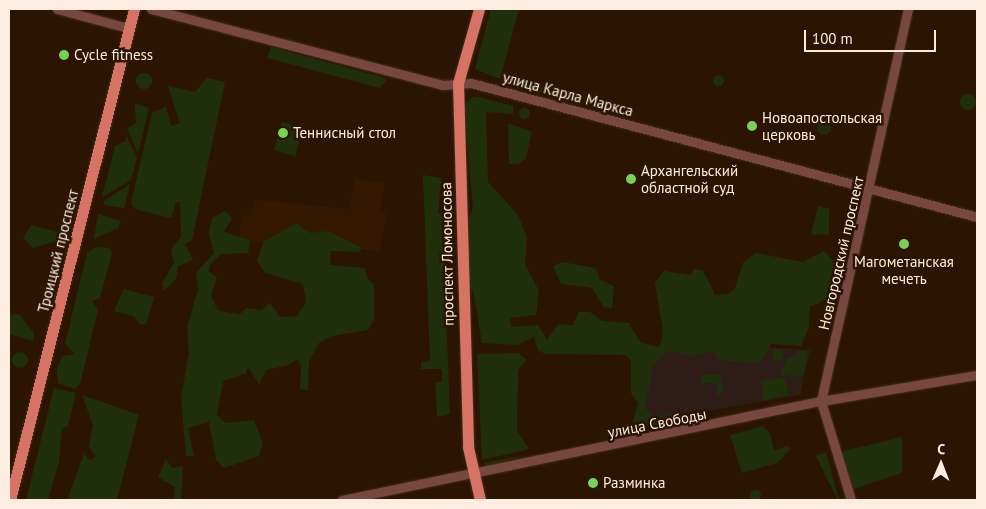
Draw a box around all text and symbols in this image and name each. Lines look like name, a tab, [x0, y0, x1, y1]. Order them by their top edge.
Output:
scale bar	[806, 20, 938, 52]
text: 100 m	[812, 29, 853, 48]
place label: Cycle fitness	[74, 46, 153, 64]
marker: Cycle fitness	[58, 49, 70, 61]
street label: улица Карла Маркса	[501, 68, 635, 120]
place label: Новоапостольская церковь	[762, 108, 882, 143]
marker: Новоапостольская церковь	[746, 120, 758, 132]
place label: Теннисный стол	[293, 124, 396, 142]
marker: Теннисный стол	[277, 127, 289, 139]
place label: Архангельский областной суд	[641, 161, 738, 196]
marker: Архангельский областной суд	[625, 173, 637, 185]
street label: Новгородский проспект	[815, 174, 867, 332]
street label: проспект Ломоносова	[437, 182, 457, 326]
street label: Троицкий проспект	[34, 187, 82, 315]
marker: Магометанская мечеть	[898, 238, 910, 250]
place label: Магометанская мечеть	[854, 252, 954, 287]
street label: улица Свободы	[606, 405, 708, 441]
north arrow	[916, 439, 966, 489]
text: С	[937, 440, 945, 458]
place label: Разминка	[603, 474, 666, 492]
marker: Разминка	[587, 477, 599, 489]

